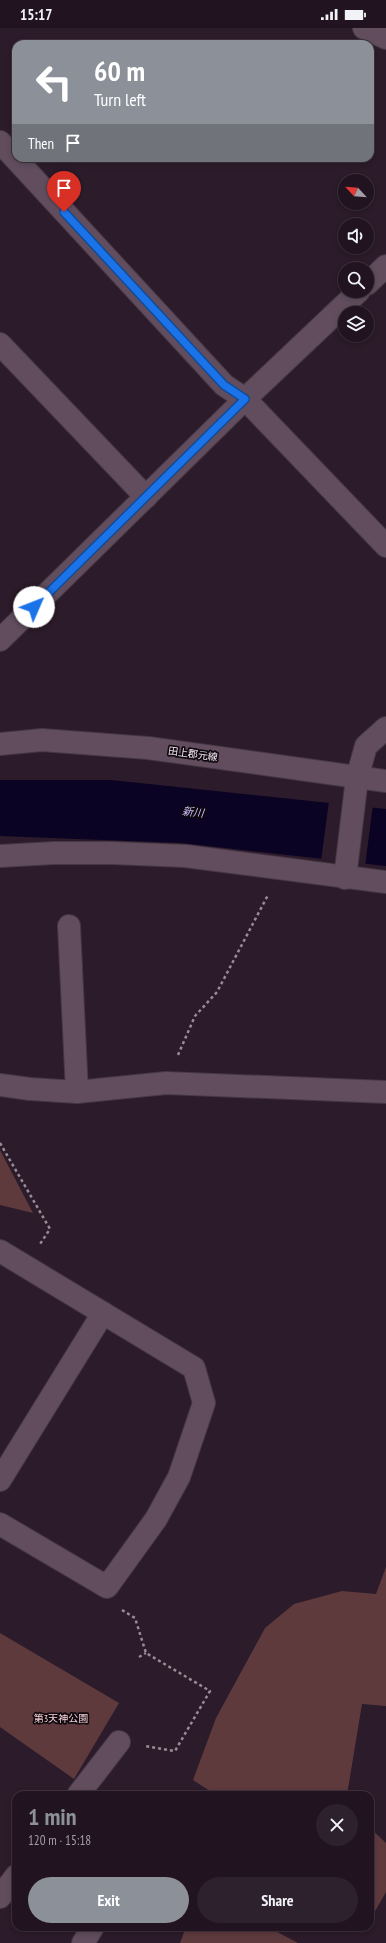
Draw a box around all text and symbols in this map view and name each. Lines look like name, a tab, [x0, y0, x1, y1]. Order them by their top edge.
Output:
text: 15:17	[20, 5, 52, 24]
text: 60 m	[94, 52, 145, 89]
icon: left	[28, 56, 80, 108]
text: Turn left	[94, 88, 146, 111]
icon: arrive	[62, 132, 84, 154]
text: Then	[28, 134, 54, 153]
pin	[47, 171, 81, 212]
north arrow	[338, 174, 374, 210]
map controls	[338, 174, 374, 342]
icon: arrive	[53, 177, 75, 199]
button: sound	[338, 218, 374, 254]
button: search	[338, 262, 374, 298]
button: layers	[338, 306, 374, 342]
position arrow	[13, 586, 55, 628]
street label: 田上郡元線	[167, 744, 219, 764]
water label: 新川	[181, 804, 206, 820]
park label: 第3天神公園	[34, 1712, 88, 1725]
text: 1 min	[28, 1801, 76, 1832]
button: close	[316, 1804, 358, 1846]
text: 120 m · 15:18	[28, 1832, 91, 1849]
button: Exit	[28, 1877, 189, 1923]
button: Share	[197, 1877, 358, 1923]

